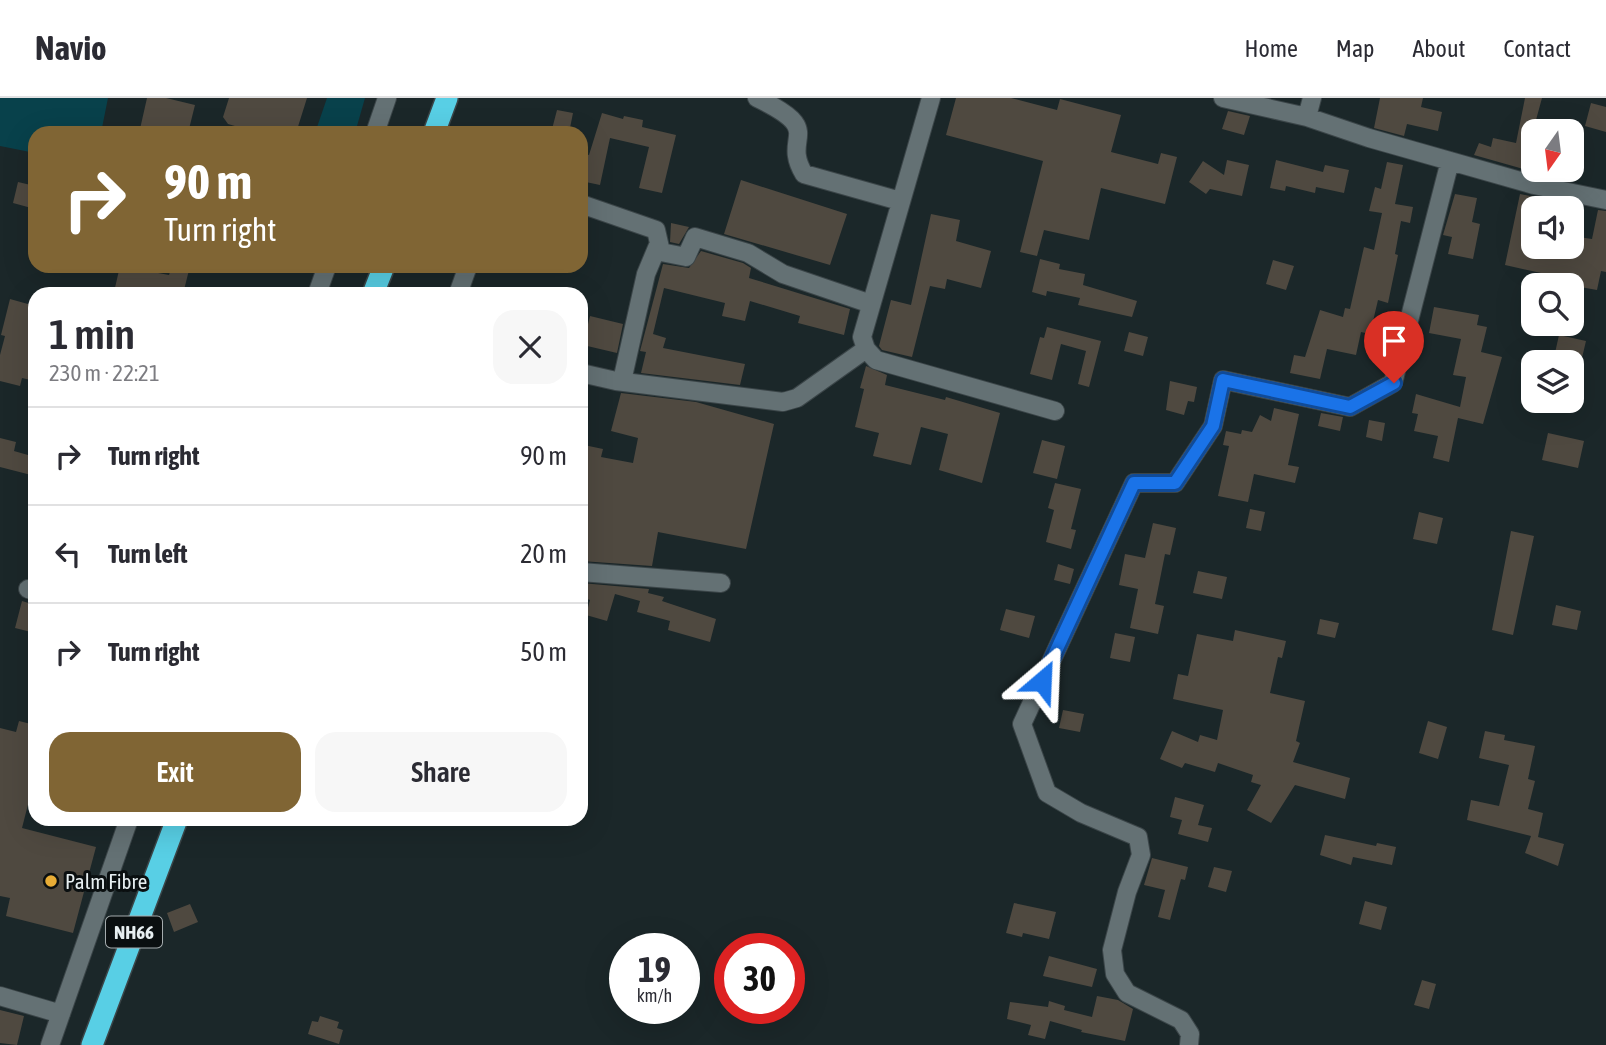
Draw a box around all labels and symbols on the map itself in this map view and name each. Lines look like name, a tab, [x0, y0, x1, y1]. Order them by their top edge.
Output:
north arrow	[1521, 119, 1584, 182]
pin	[1364, 311, 1424, 383]
position arrow	[1005, 644, 1079, 718]
place label: Palm Fibre	[65, 869, 147, 893]
marker: Palm Fibre	[43, 873, 59, 889]
road number: NH66	[106, 916, 162, 947]
speed limit sign: 30	[714, 933, 805, 1024]

